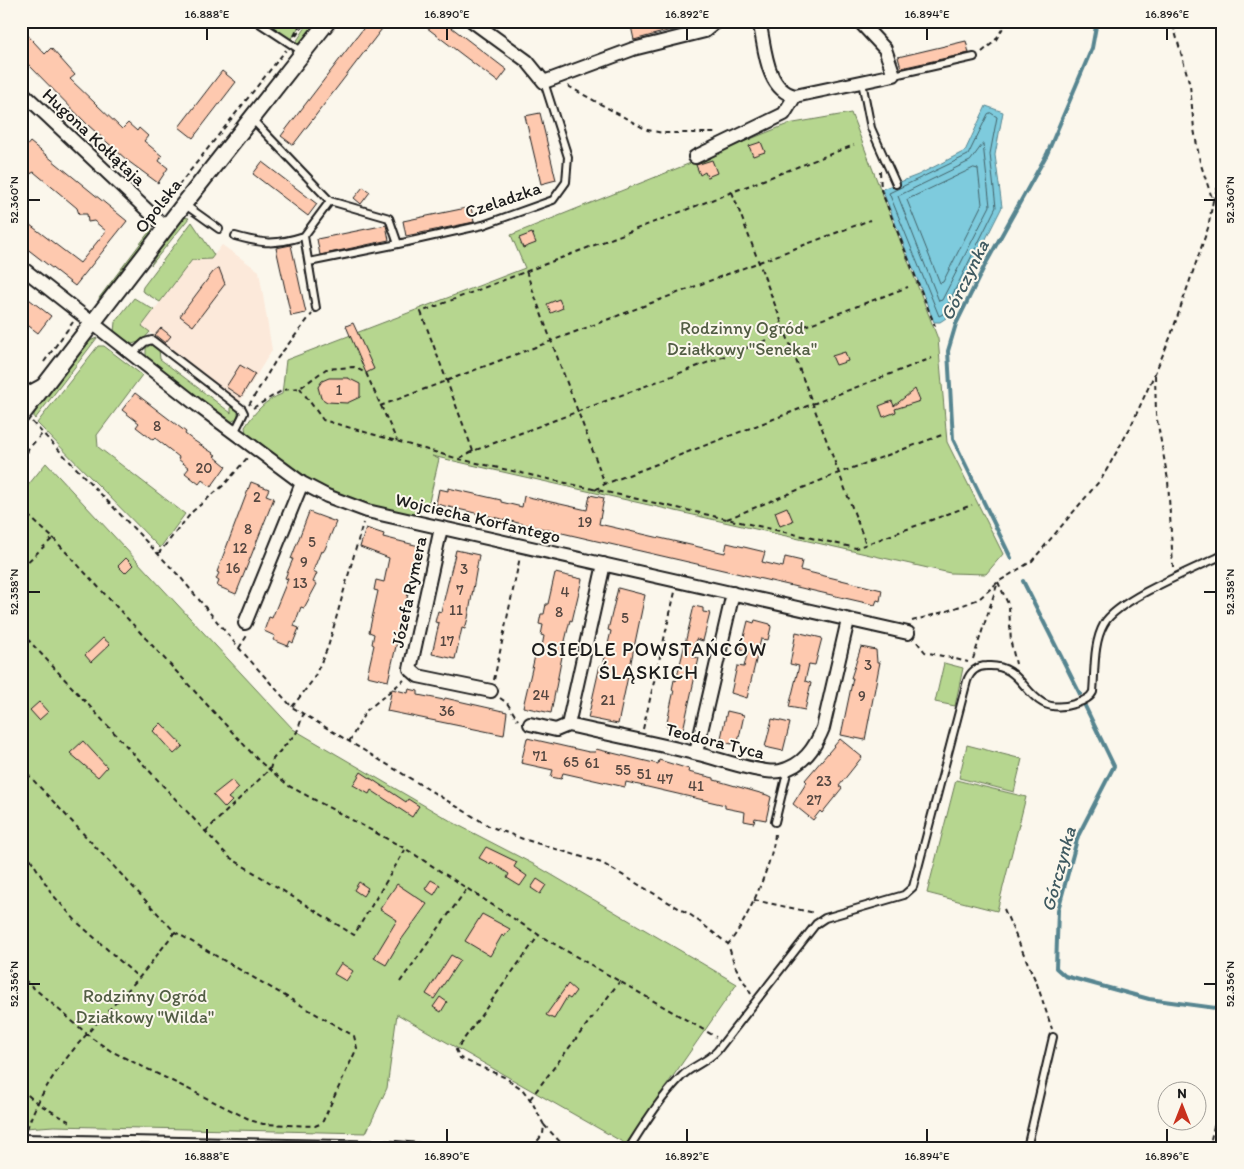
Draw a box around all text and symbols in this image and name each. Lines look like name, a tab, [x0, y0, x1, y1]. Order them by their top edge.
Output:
text: 16.888°E	[185, 7, 230, 21]
text: 16.890°E	[424, 7, 470, 21]
text: 16.892°E	[665, 7, 709, 21]
text: 16.894°E	[904, 7, 950, 21]
text: 16.896°E	[1145, 7, 1189, 21]
street label: Hugona Kołłątaja	[38, 83, 151, 191]
street label: Opolska	[130, 174, 186, 238]
text: 52.360°N	[7, 176, 21, 224]
text: 52.360°N	[1223, 176, 1237, 224]
street label: Czeladzka	[462, 177, 545, 223]
water label: Górczynka	[935, 236, 994, 324]
park label: Rodzinny Ogród Działkowy "Seneka"	[667, 317, 817, 360]
house number: 1	[336, 381, 343, 399]
house number: 8	[153, 417, 161, 435]
house number: 20	[195, 459, 213, 477]
house number: 2	[253, 488, 261, 506]
street label: Wojciecha Korfantego	[393, 488, 563, 548]
house number: 19	[578, 513, 593, 531]
house number: 8	[244, 520, 252, 538]
house number: 5	[308, 533, 316, 551]
street label: Józefa Rymera	[386, 534, 432, 650]
house number: 12	[233, 539, 248, 557]
house number: 9	[300, 553, 308, 571]
house number: 16	[226, 559, 241, 577]
house number: 3	[460, 560, 468, 578]
text: 52.358°N	[7, 569, 21, 615]
text: 52.358°N	[1223, 569, 1237, 615]
house number: 13	[292, 574, 308, 592]
house number: 7	[456, 581, 464, 599]
house number: 4	[560, 583, 570, 601]
house number: 11	[449, 601, 463, 619]
house number: 8	[555, 603, 563, 621]
house number: 5	[621, 609, 629, 627]
house number: 17	[440, 632, 455, 650]
district label: OSIEDLE POWSTAŃCÓW ŚLĄSKICH	[531, 637, 767, 684]
house number: 3	[864, 656, 872, 674]
house number: 24	[533, 686, 549, 704]
house number: 9	[858, 687, 866, 705]
house number: 21	[601, 691, 615, 709]
house number: 36	[439, 702, 455, 720]
street label: Teodora Tyca	[663, 718, 767, 764]
house number: 71	[533, 747, 547, 765]
house number: 65	[563, 753, 579, 771]
house number: 61	[585, 754, 599, 772]
house number: 55	[615, 761, 631, 779]
house number: 51	[637, 765, 651, 783]
house number: 47	[657, 770, 674, 788]
house number: 23	[816, 772, 832, 790]
house number: 41	[688, 777, 704, 795]
house number: 27	[806, 791, 822, 809]
water label: Górczynka	[1036, 824, 1081, 914]
text: 52.356°N	[7, 961, 21, 1007]
text: 52.356°N	[1223, 961, 1237, 1007]
park label: Rodzinny Ogród Działkowy "Wilda"	[76, 985, 214, 1028]
north arrow	[1156, 1082, 1206, 1132]
text: N	[1177, 1085, 1187, 1102]
text: 16.888°E	[185, 1149, 230, 1163]
text: 16.890°E	[424, 1149, 470, 1163]
text: 16.892°E	[665, 1149, 709, 1163]
text: 16.894°E	[904, 1149, 950, 1163]
text: 16.896°E	[1145, 1149, 1189, 1163]

